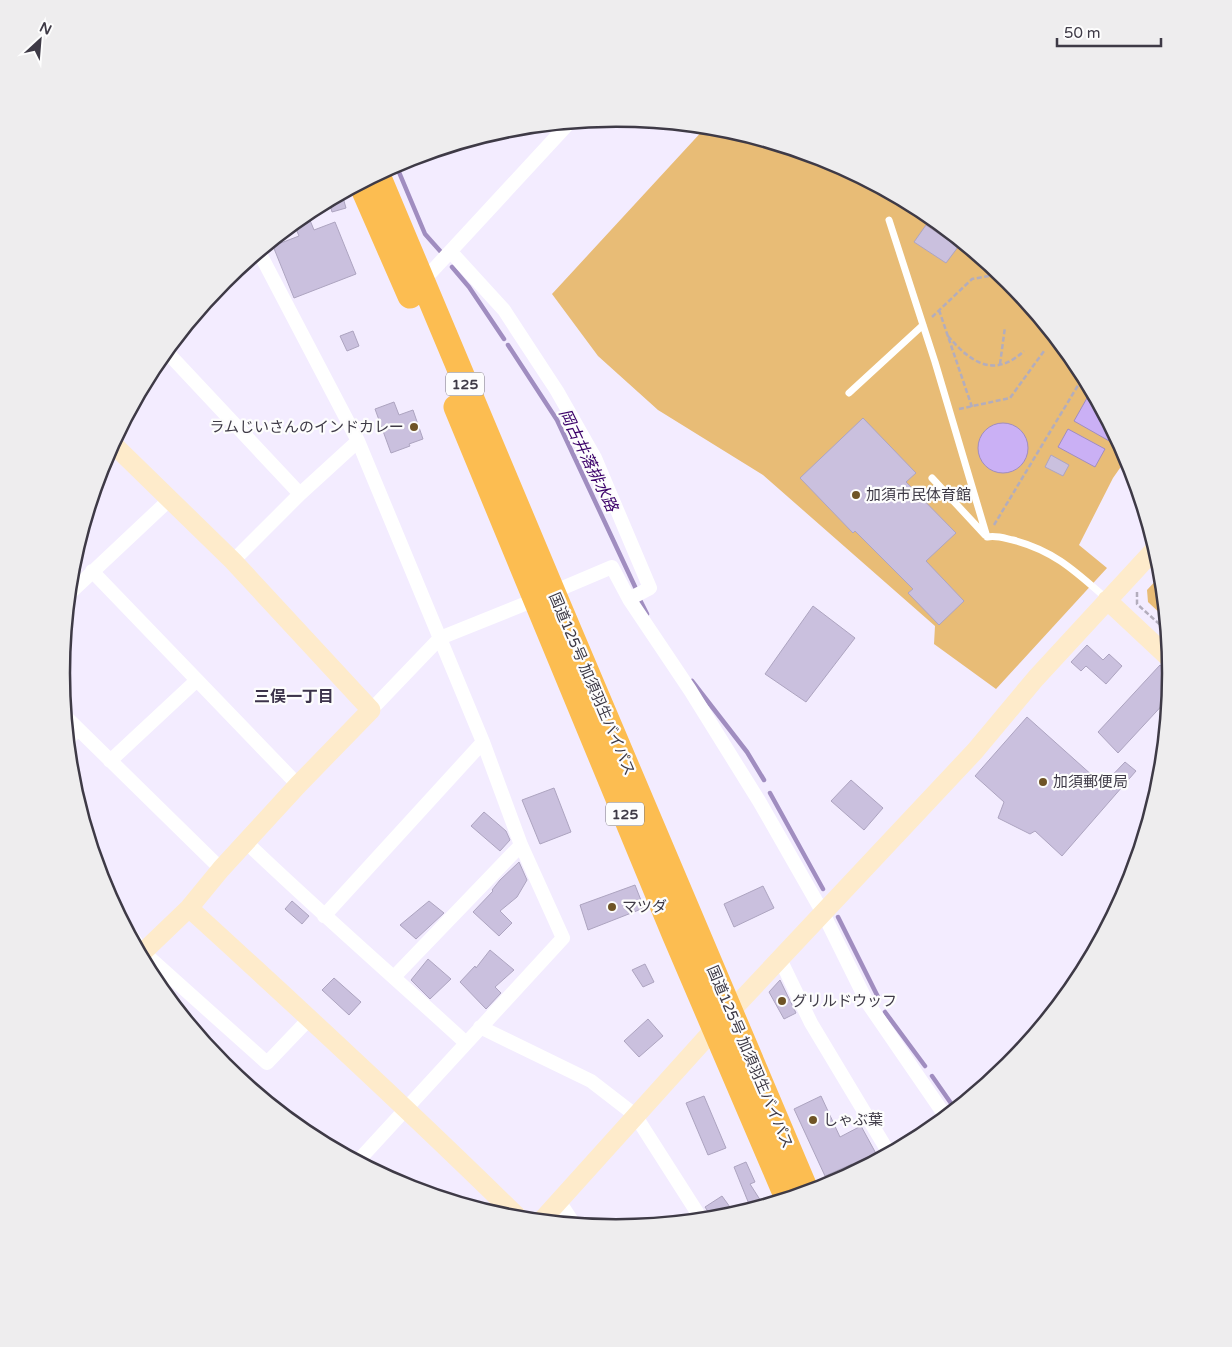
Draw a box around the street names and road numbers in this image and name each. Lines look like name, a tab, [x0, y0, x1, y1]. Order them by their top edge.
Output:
road number: 125	[446, 372, 484, 396]
street label: 国道125号 加須羽生バイパス	[545, 590, 639, 778]
road number: 125	[606, 802, 644, 826]
street label: 国道125号 加須羽生バイパス	[703, 963, 797, 1151]

